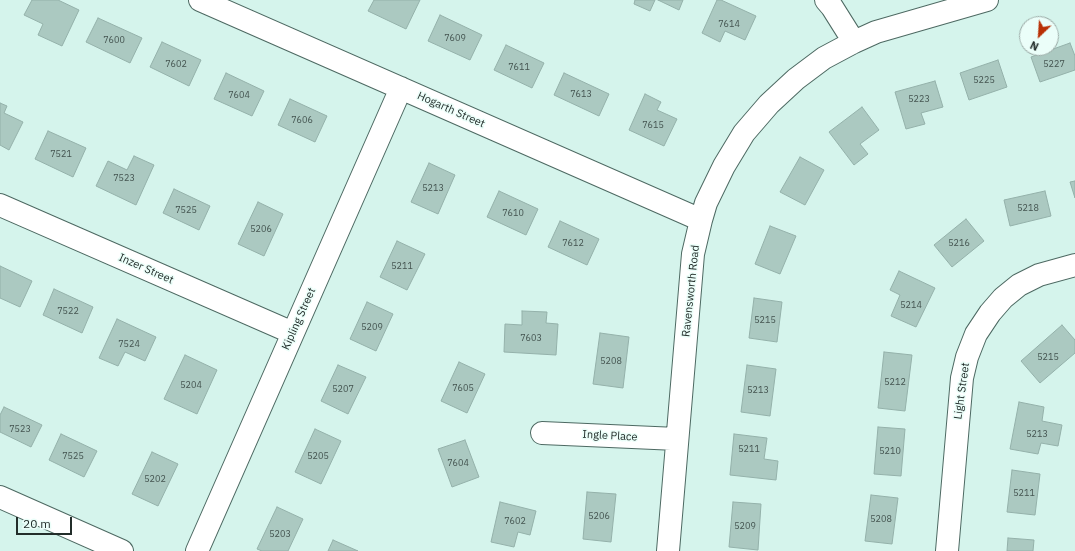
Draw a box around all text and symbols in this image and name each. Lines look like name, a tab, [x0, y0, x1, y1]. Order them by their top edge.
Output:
north arrow	[1019, 16, 1059, 56]
house number: 7614	[718, 19, 740, 29]
house number: 7609	[444, 33, 466, 43]
house number: 7600	[103, 35, 125, 45]
text: N	[1028, 38, 1041, 54]
house number: 7602	[165, 59, 187, 69]
house number: 5227	[1043, 59, 1065, 69]
house number: 7611	[508, 62, 530, 72]
house number: 5225	[973, 75, 995, 85]
street label: Hogarth Street	[415, 89, 487, 131]
house number: 7613	[570, 89, 592, 99]
house number: 7604	[228, 90, 250, 100]
house number: 5223	[908, 94, 930, 104]
house number: 7606	[291, 115, 313, 125]
house number: 7615	[642, 120, 664, 130]
house number: 7521	[50, 149, 72, 159]
house number: 7523	[113, 173, 135, 183]
house number: 5213	[422, 183, 444, 193]
house number: 5218	[1017, 203, 1039, 213]
house number: 7525	[175, 205, 197, 215]
house number: 7610	[502, 208, 524, 218]
house number: 5206	[250, 224, 272, 234]
house number: 7612	[562, 238, 584, 248]
house number: 5216	[948, 238, 970, 248]
street label: Ravensworth Road	[680, 244, 702, 338]
street label: Inzer Street	[117, 251, 175, 287]
house number: 5211	[391, 261, 413, 271]
street label: Kipling Street	[279, 286, 319, 352]
house number: 5214	[900, 300, 922, 310]
house number: 7522	[57, 306, 79, 316]
house number: 5215	[754, 315, 776, 325]
house number: 5209	[361, 322, 383, 332]
house number: 7603	[520, 333, 542, 343]
house number: 7524	[118, 339, 140, 349]
house number: 5215	[1037, 352, 1059, 362]
house number: 5208	[600, 356, 622, 366]
street label: Light Street	[952, 362, 972, 420]
house number: 5212	[884, 377, 906, 387]
house number: 5204	[180, 380, 202, 390]
house number: 7605	[452, 383, 474, 393]
house number: 5207	[332, 384, 354, 394]
house number: 5213	[747, 385, 769, 395]
house number: 7523	[9, 424, 31, 434]
street label: Ingle Place	[582, 428, 638, 444]
house number: 5213	[1026, 429, 1048, 439]
house number: 5211	[738, 444, 760, 454]
house number: 5210	[879, 446, 901, 456]
house number: 7525	[62, 451, 84, 461]
house number: 5205	[307, 451, 329, 461]
house number: 7604	[447, 458, 469, 468]
house number: 5202	[144, 474, 166, 484]
house number: 5211	[1013, 488, 1035, 498]
scale bar	[18, 509, 74, 535]
house number: 5206	[588, 511, 610, 521]
house number: 5208	[870, 514, 892, 524]
text: 20 m	[23, 516, 51, 531]
house number: 7602	[504, 516, 526, 526]
house number: 5209	[734, 521, 756, 531]
house number: 5203	[269, 529, 291, 539]

